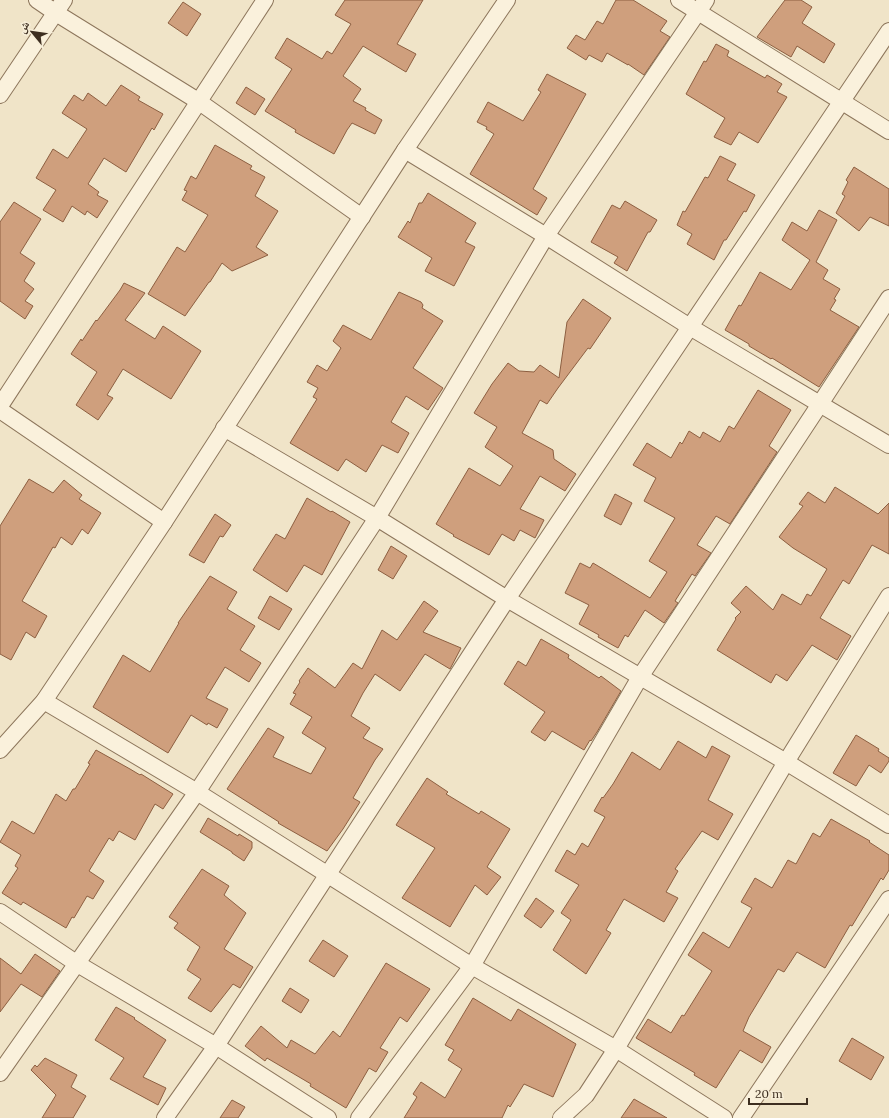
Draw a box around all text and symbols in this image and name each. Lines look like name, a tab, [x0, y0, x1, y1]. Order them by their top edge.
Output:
north arrow	[12, 12, 52, 52]
text: ش	[14, 18, 33, 36]
scale bar	[749, 1080, 807, 1106]
text: 20 m	[755, 1086, 783, 1101]

